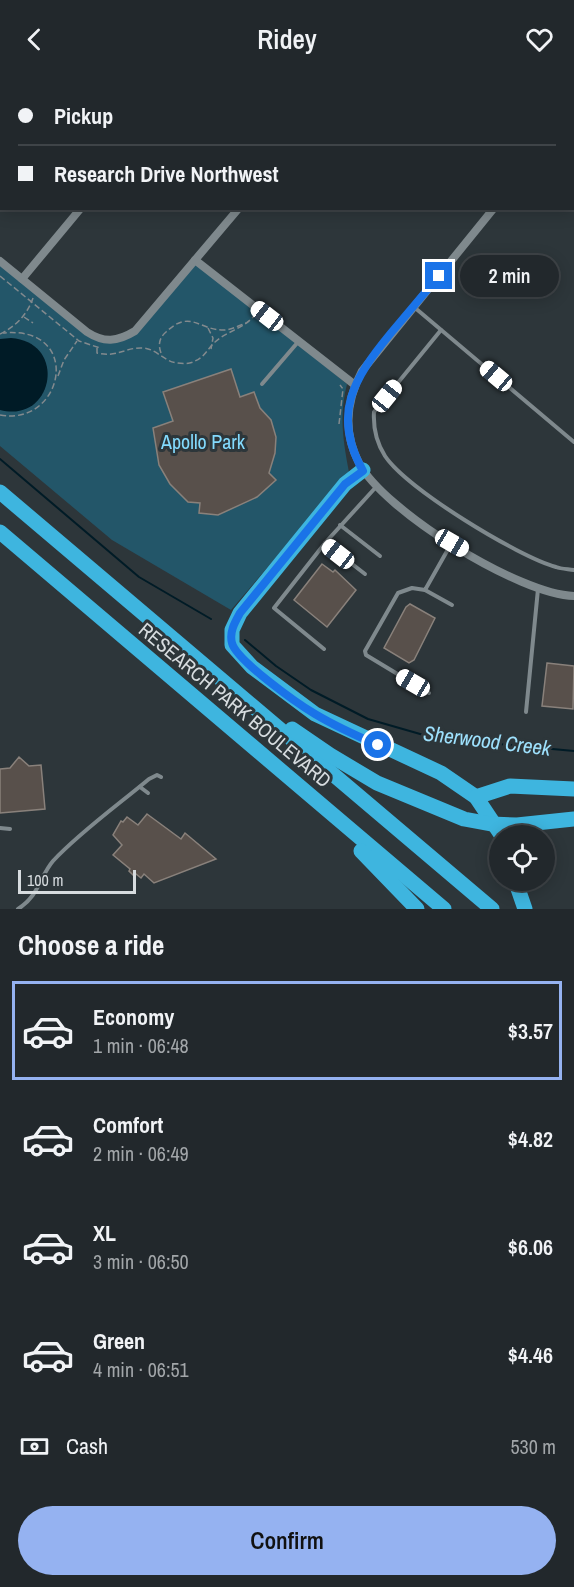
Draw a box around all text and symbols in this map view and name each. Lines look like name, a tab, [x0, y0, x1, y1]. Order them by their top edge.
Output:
text: Ridey	[257, 21, 317, 57]
icon: back	[18, 23, 51, 56]
icon: heart	[523, 23, 556, 56]
text: Pickup	[54, 101, 113, 131]
text: Research Drive Northwest	[54, 159, 279, 189]
callout: 2 min	[460, 255, 559, 297]
route end	[425, 262, 452, 289]
text: 2 min	[488, 262, 531, 289]
car	[247, 298, 287, 334]
car	[476, 358, 516, 394]
car	[369, 376, 405, 416]
park label: Apollo Park	[160, 428, 246, 455]
car	[432, 526, 472, 560]
car	[318, 536, 358, 572]
street label: RESEARCH PARK BOULEVARD	[133, 616, 337, 793]
car	[393, 666, 433, 700]
water label: Sherwood Creek	[422, 718, 554, 763]
route start	[364, 731, 391, 758]
map controls	[489, 825, 555, 891]
button: locate	[489, 825, 555, 891]
scale bar	[18, 867, 136, 894]
text: 100 m	[27, 869, 63, 891]
text: Choose a ride	[18, 927, 164, 963]
text: Economy	[93, 1002, 174, 1032]
icon: car	[21, 1004, 75, 1058]
text: $3.57	[508, 1016, 553, 1046]
text: 1 min · 06:48	[93, 1032, 189, 1059]
text: Comfort	[93, 1110, 163, 1140]
icon: car	[21, 1112, 75, 1166]
text: $4.82	[508, 1124, 553, 1154]
text: 2 min · 06:49	[93, 1140, 189, 1167]
text: XL	[93, 1218, 116, 1248]
icon: car	[21, 1220, 75, 1274]
text: $6.06	[508, 1232, 553, 1262]
text: 3 min · 06:50	[93, 1248, 189, 1275]
text: Green	[93, 1326, 145, 1356]
icon: car	[21, 1328, 75, 1382]
text: $4.46	[508, 1340, 553, 1370]
text: 4 min · 06:51	[93, 1356, 189, 1383]
icon: cash	[18, 1430, 51, 1463]
text: Cash	[66, 1431, 108, 1461]
text: 530 m	[510, 1433, 556, 1460]
button: Confirm	[18, 1506, 556, 1575]

